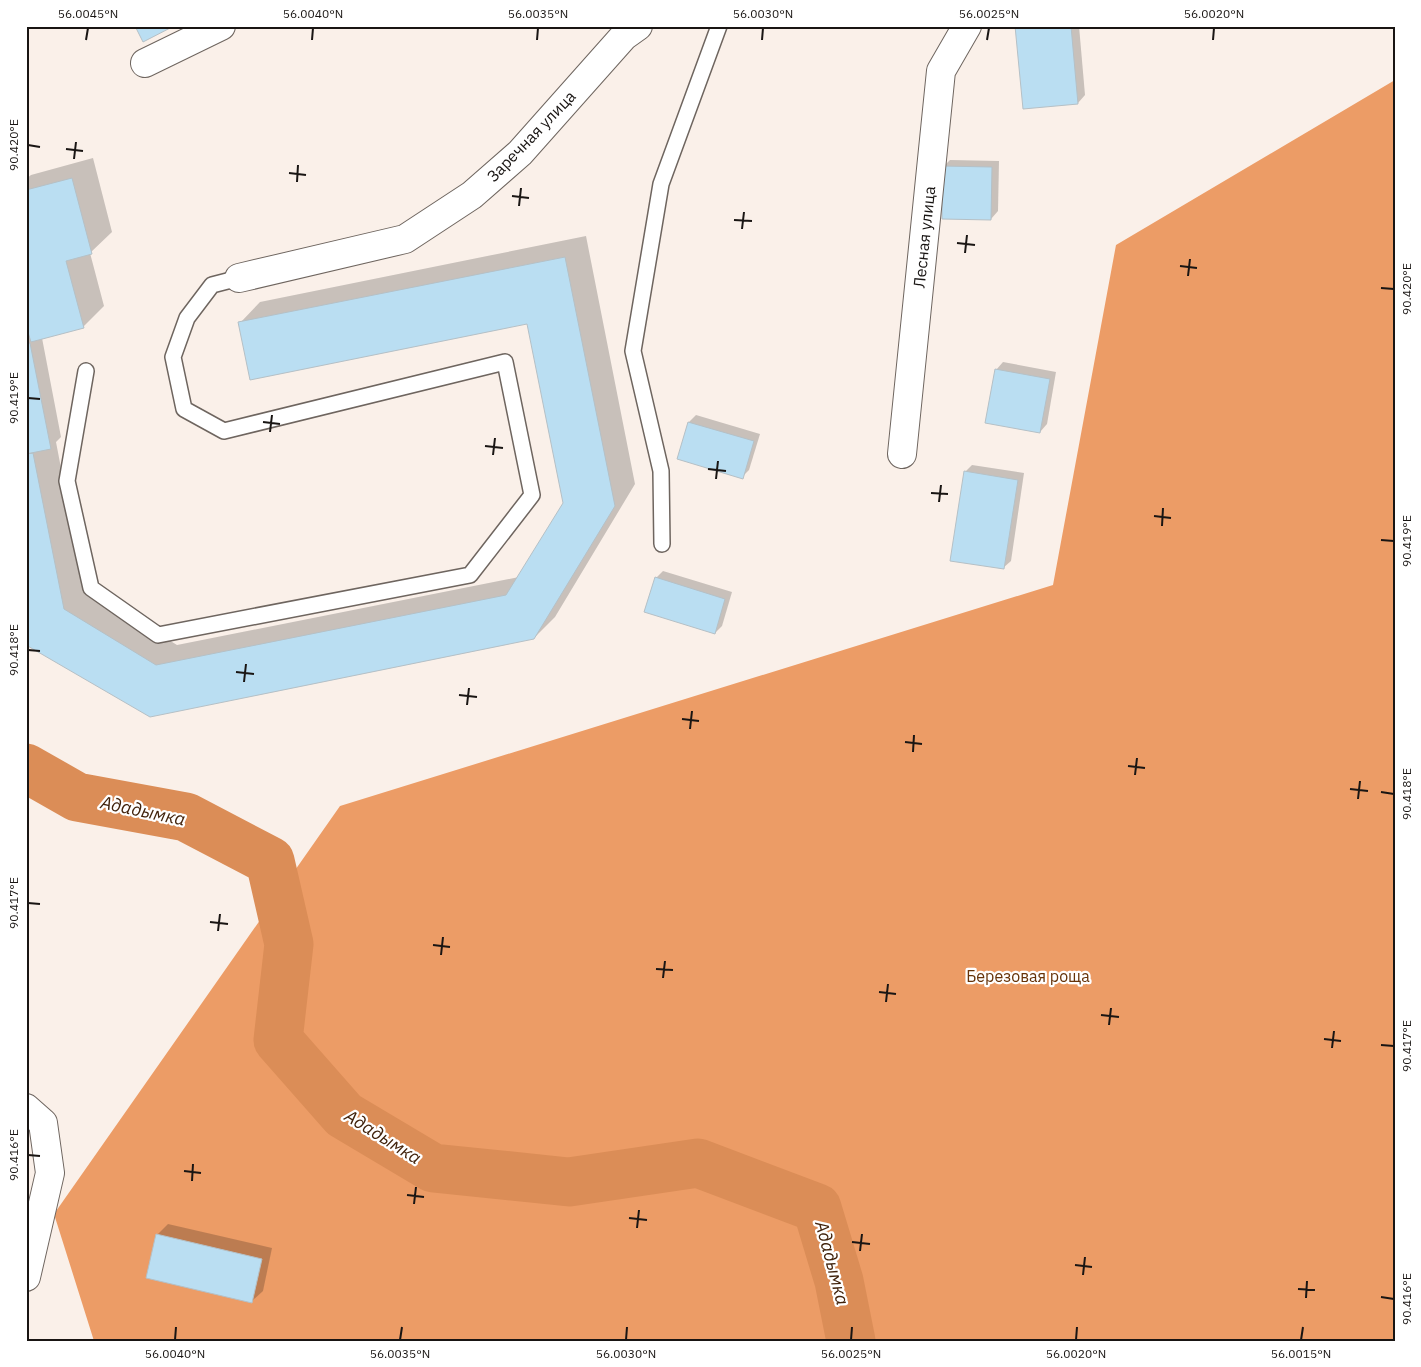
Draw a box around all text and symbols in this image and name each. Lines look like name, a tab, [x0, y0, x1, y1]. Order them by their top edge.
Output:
text: 56.0045°N	[58, 6, 118, 21]
text: 56.0040°N	[283, 6, 343, 21]
text: 56.0035°N	[508, 6, 568, 21]
text: 56.0030°N	[733, 6, 793, 21]
text: 56.0025°N	[959, 6, 1019, 21]
text: 56.0020°N	[1184, 6, 1244, 21]
street label: Заречная улица	[482, 86, 580, 186]
text: 90.420°E	[6, 119, 21, 171]
street label: Лесная улица	[909, 185, 939, 289]
text: 90.420°E	[1399, 263, 1414, 315]
text: 90.419°E	[6, 372, 21, 424]
text: 90.419°E	[1399, 515, 1414, 567]
text: 90.418°E	[6, 624, 21, 676]
text: 90.418°E	[1399, 768, 1414, 820]
water label: Ададымка	[98, 790, 188, 831]
text: 90.417°E	[6, 877, 21, 929]
park label: Березовая роща	[966, 966, 1090, 986]
text: 90.417°E	[1399, 1020, 1414, 1072]
water label: Ададымка	[340, 1104, 426, 1169]
text: 90.416°E	[6, 1129, 21, 1181]
water label: Ададымка	[810, 1217, 855, 1307]
text: 90.416°E	[1399, 1273, 1414, 1325]
text: 56.0040°N	[145, 1346, 205, 1361]
text: 56.0035°N	[370, 1346, 430, 1361]
text: 56.0030°N	[596, 1346, 656, 1361]
text: 56.0025°N	[821, 1346, 881, 1361]
text: 56.0020°N	[1046, 1346, 1106, 1361]
text: 56.0015°N	[1271, 1346, 1331, 1361]

